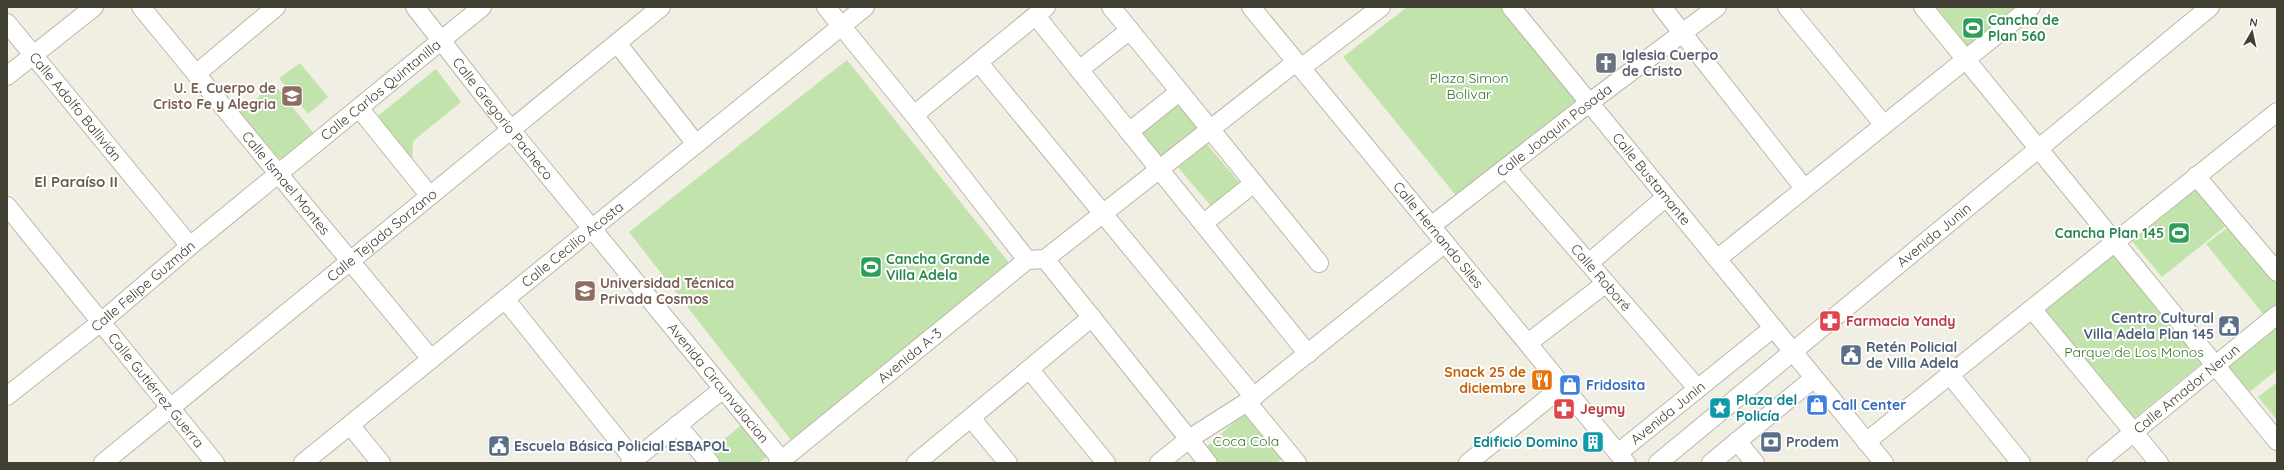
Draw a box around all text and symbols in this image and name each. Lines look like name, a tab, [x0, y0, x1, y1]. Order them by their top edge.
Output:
place label: Cancha de Plan 560	[1988, 11, 2059, 45]
north arrow	[2232, 12, 2272, 52]
sports icon: Cancha de Plan 560	[1960, 15, 1986, 41]
text: N	[2248, 15, 2259, 30]
street label: Calle Carlos Quintanilla	[317, 36, 444, 144]
place label: Iglesia Cuerpo de Cristo	[1622, 46, 1719, 80]
street label: Calle Adolfo Ballivián	[25, 48, 126, 165]
church icon: Iglesia Cuerpo de Cristo	[1593, 50, 1619, 76]
street label: Calle Gregorio Pacheco	[449, 54, 557, 183]
park label: Plaza Simon Bolivar	[1429, 69, 1509, 103]
place label: U. E. Cuerpo de Cristo Fe y Alegria	[153, 79, 276, 113]
street label: Calle Joaquin Posada	[1493, 80, 1615, 181]
school or university icon: U. E. Cuerpo de Cristo Fe y Alegria	[279, 83, 305, 109]
street label: Calle Ismael Montes	[238, 127, 334, 239]
street label: Calle Bustamante	[1608, 129, 1695, 229]
district label: El Paraíso II	[34, 172, 118, 191]
street label: Calle Hernando Siles	[1389, 178, 1488, 292]
street label: Calle Tejada Sorzano	[323, 185, 440, 286]
street label: Calle Cecilio Acosta	[518, 198, 627, 291]
street label: Avenida Junin	[1893, 199, 1975, 271]
sports icon: Cancha Plan 145	[2166, 220, 2192, 246]
place label: Cancha Plan 145	[2055, 224, 2164, 242]
street label: Calle Felipe Guzmán	[87, 236, 199, 336]
street label: Calle Roboré	[1567, 240, 1635, 315]
place label: Cancha Grande Villa Adela	[886, 250, 990, 284]
sports icon: Cancha Grande Villa Adela	[858, 254, 884, 280]
place label: Universidad Técnica Privada Cosmos	[600, 274, 734, 308]
school or university icon: Universidad Técnica Privada Cosmos	[572, 278, 598, 304]
pharmacy icon: Farmacia Yandy	[1817, 308, 1843, 334]
place label: Centro Cultural Villa Adela Plan 145	[2083, 309, 2214, 343]
place label: Farmacia Yandy	[1846, 312, 1956, 330]
public building icon: Centro Cultural Villa Adela Plan 145	[2216, 313, 2242, 339]
street label: Avenida Circunvalacion	[664, 319, 773, 447]
street label: Avenida A-3	[874, 324, 946, 387]
street label: Calle Gutiérrez Guerra	[104, 329, 208, 451]
place label: Retén Policial de Villa Adela	[1866, 338, 1959, 372]
street label: Calle Amador Nerun	[2130, 340, 2243, 438]
public building icon: Retén Policial de Villa Adela	[1838, 342, 1864, 368]
park label: Parque de Los Monos	[2064, 343, 2204, 361]
place label: Snack 25 de diciembre	[1444, 363, 1526, 397]
restaurant icon: Snack 25 de diciembre	[1529, 367, 1555, 393]
shop icon: Fridosita	[1557, 372, 1583, 398]
place label: Fridosita	[1586, 376, 1645, 394]
street label: Avenida Junin	[1627, 377, 1709, 448]
place label: Plaza del Policía	[1736, 391, 1797, 425]
shop icon: Call Center	[1804, 392, 1830, 418]
place icon: Plaza del Policía	[1707, 395, 1733, 421]
pharmacy icon: Jeymy	[1551, 396, 1577, 422]
place label: Call Center	[1832, 396, 1906, 414]
place label: Jeymy	[1580, 400, 1625, 418]
building icon: Edificio Domino	[1580, 429, 1606, 455]
bank icon: Prodem	[1758, 429, 1784, 455]
park label: Coca Cola	[1213, 432, 1279, 450]
public building icon: Escuela Básica Policial ESBAPOL	[486, 433, 512, 459]
place label: Edificio Domino	[1473, 433, 1578, 451]
place label: Prodem	[1786, 433, 1839, 451]
place label: Escuela Básica Policial ESBAPOL	[514, 437, 730, 455]

